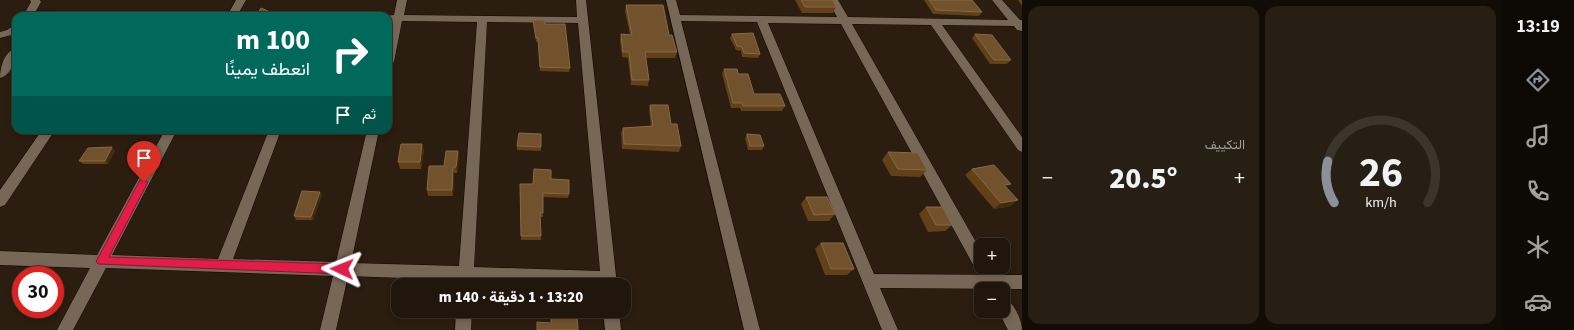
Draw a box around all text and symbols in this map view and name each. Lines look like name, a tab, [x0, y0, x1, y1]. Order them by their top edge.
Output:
text: 13:19	[1516, 14, 1560, 39]
text: 100 m	[236, 20, 310, 60]
icon: right	[324, 28, 376, 80]
text: انعطف يمينًا	[225, 57, 310, 82]
icon: directions	[1524, 66, 1552, 94]
icon: arrive	[332, 104, 354, 126]
text: ثم	[362, 104, 376, 125]
icon: music	[1524, 122, 1552, 150]
text: التكييف	[1205, 136, 1245, 154]
pin	[127, 141, 161, 182]
text: 26	[1359, 143, 1402, 203]
icon: arrive	[133, 147, 155, 169]
text: 20.5°	[1109, 157, 1178, 200]
text: −	[1042, 162, 1053, 194]
text: +	[1234, 162, 1245, 194]
icon: phone	[1524, 177, 1552, 205]
text: km/h	[1365, 192, 1396, 213]
icon: climate	[1524, 233, 1552, 261]
map controls	[974, 238, 1010, 318]
button: +	[974, 238, 1010, 274]
position arrow	[321, 248, 363, 290]
speed limit sign: 30	[12, 266, 64, 318]
button: −	[974, 282, 1010, 318]
text: 13:20 · 1 دقيقة · 140 m	[439, 287, 583, 308]
icon: car	[1524, 288, 1552, 316]

